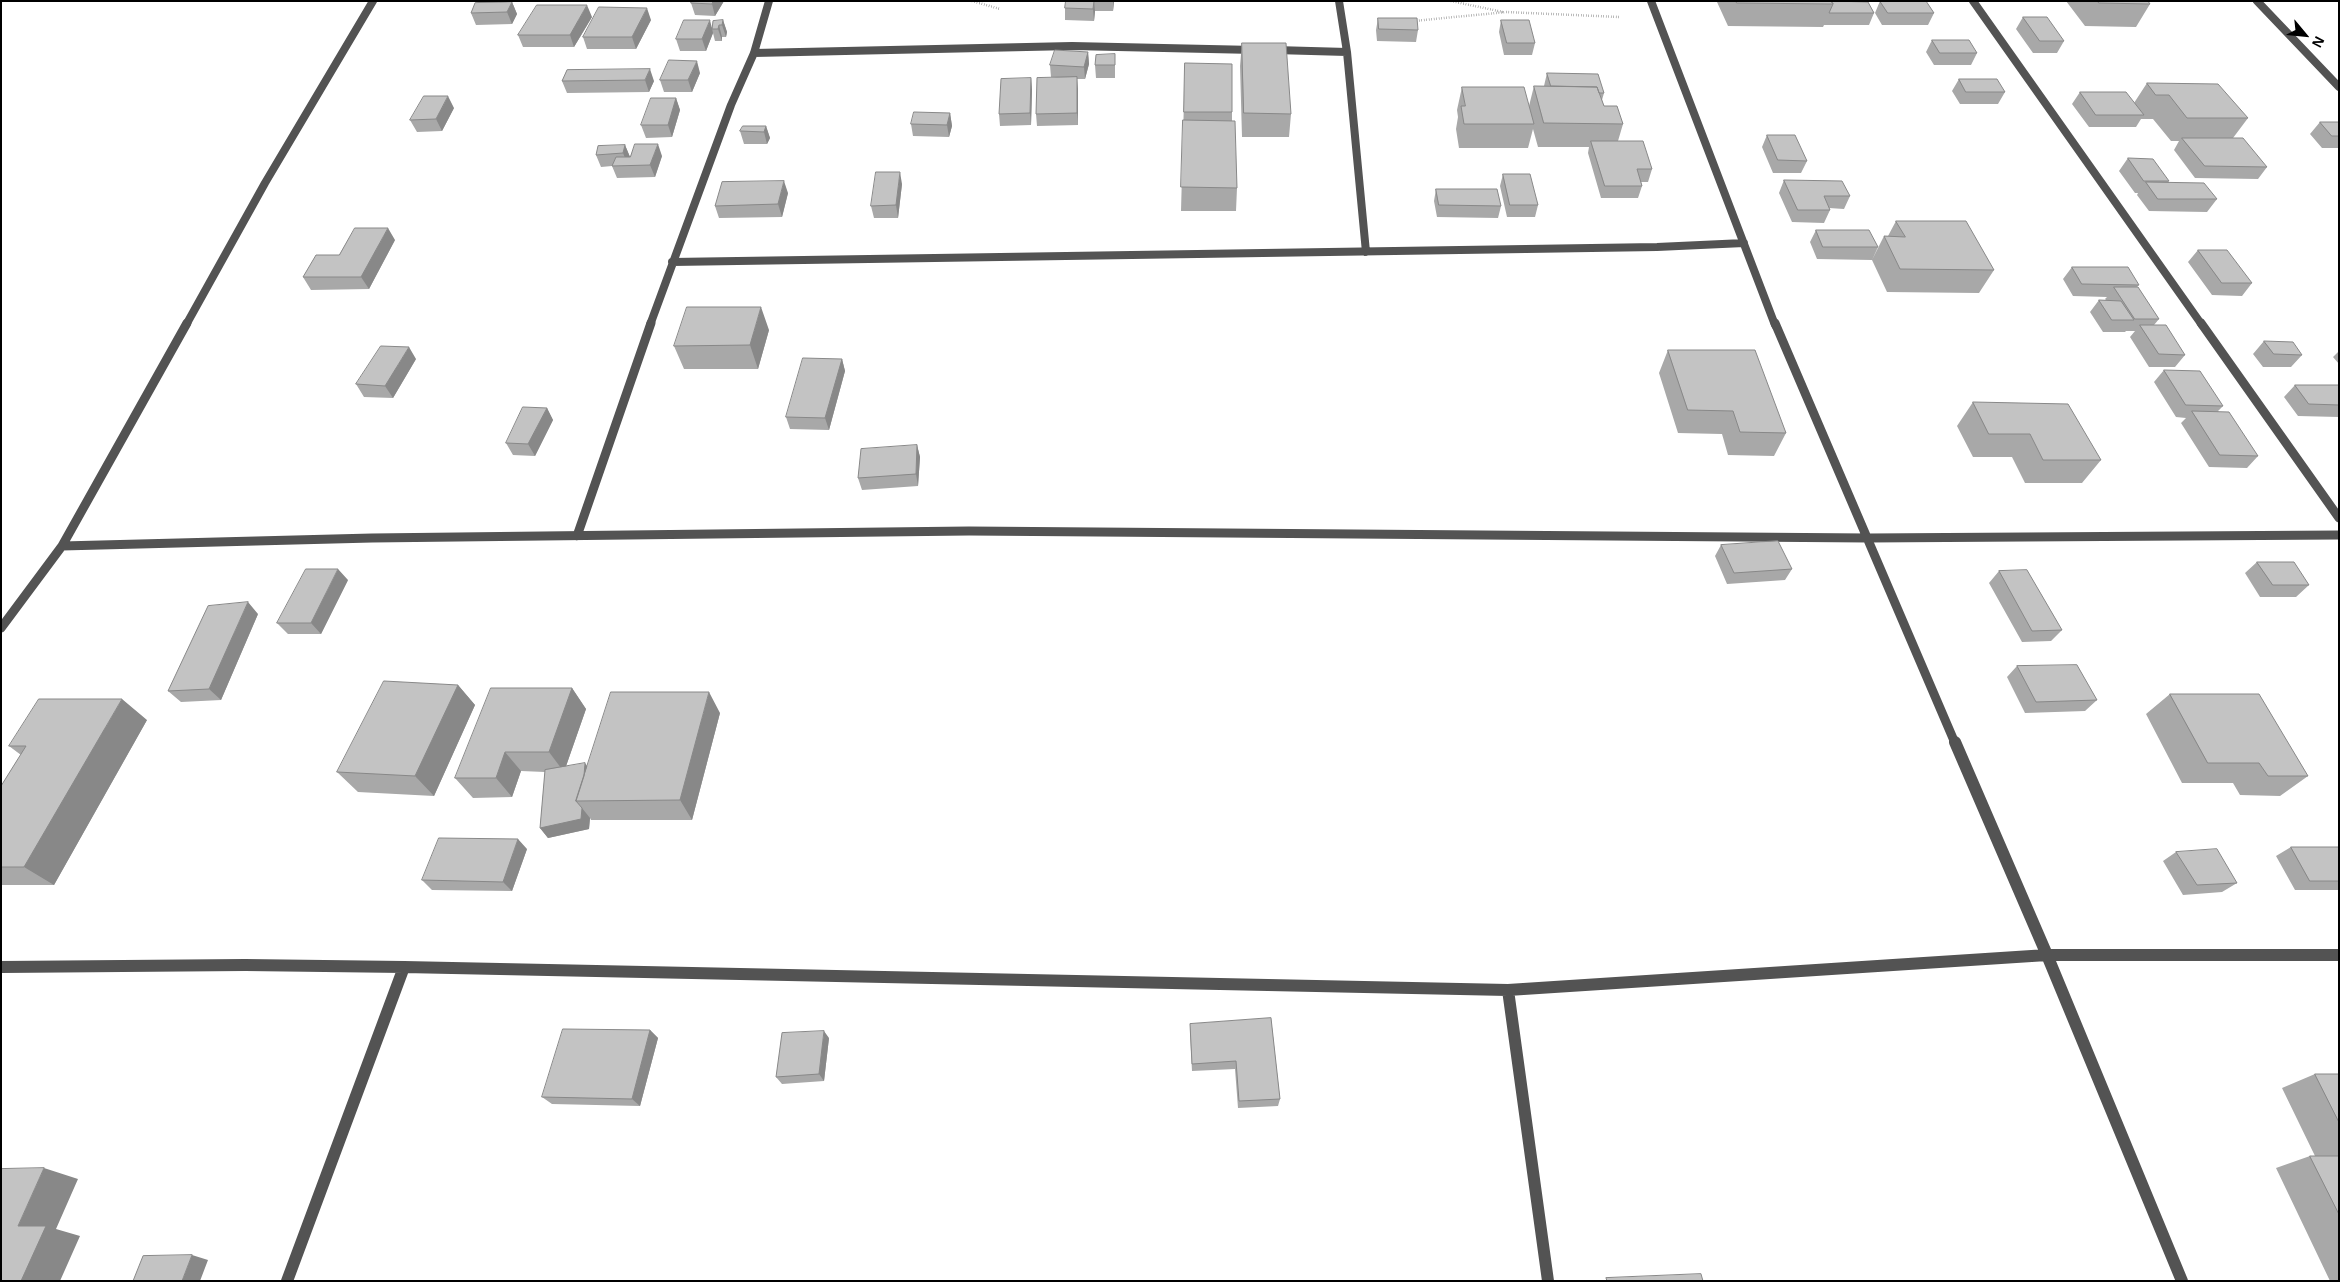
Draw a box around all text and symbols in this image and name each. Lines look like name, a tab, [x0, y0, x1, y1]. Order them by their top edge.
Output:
north arrow	[2280, 10, 2330, 60]
text: N	[2309, 34, 2328, 50]

